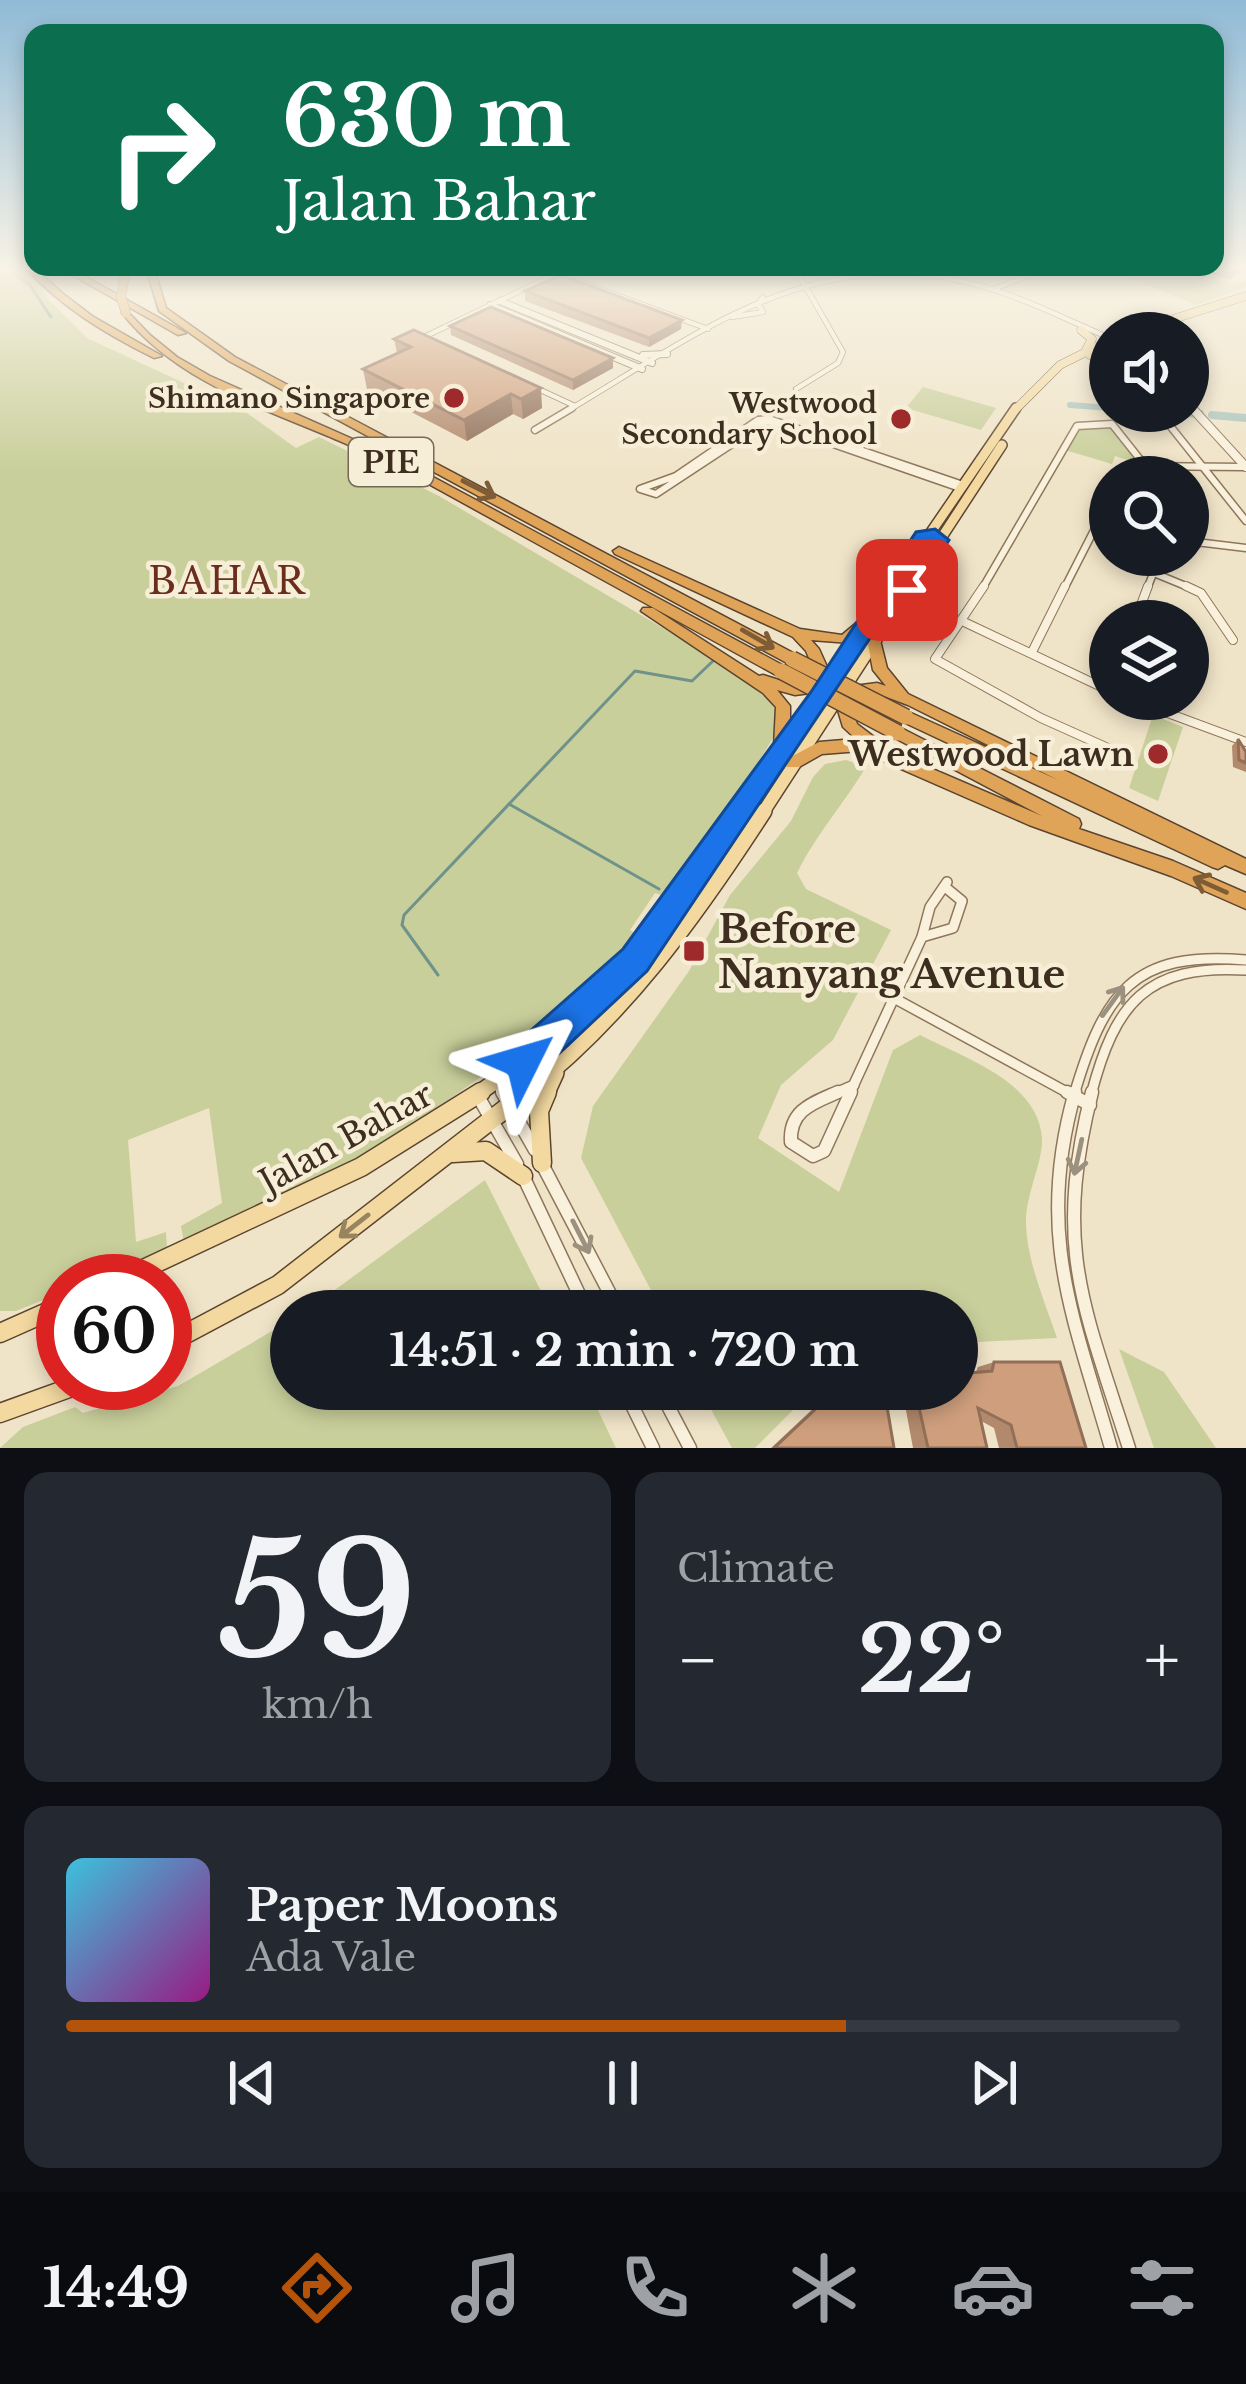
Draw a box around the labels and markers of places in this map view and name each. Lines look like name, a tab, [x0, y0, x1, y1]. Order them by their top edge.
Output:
place label: Shimano Singapore	[148, 382, 430, 415]
marker: Shimano Singapore	[441, 385, 467, 411]
place label: Westwood Secondary School	[621, 387, 877, 451]
marker: Westwood Secondary School	[888, 406, 914, 432]
pin	[856, 539, 958, 641]
place label: Westwood Lawn	[847, 734, 1134, 775]
marker: Westwood Lawn	[1145, 741, 1171, 767]
place label: Before Nanyang Avenue	[718, 905, 1065, 999]
marker: Before Nanyang Avenue	[681, 938, 707, 964]

